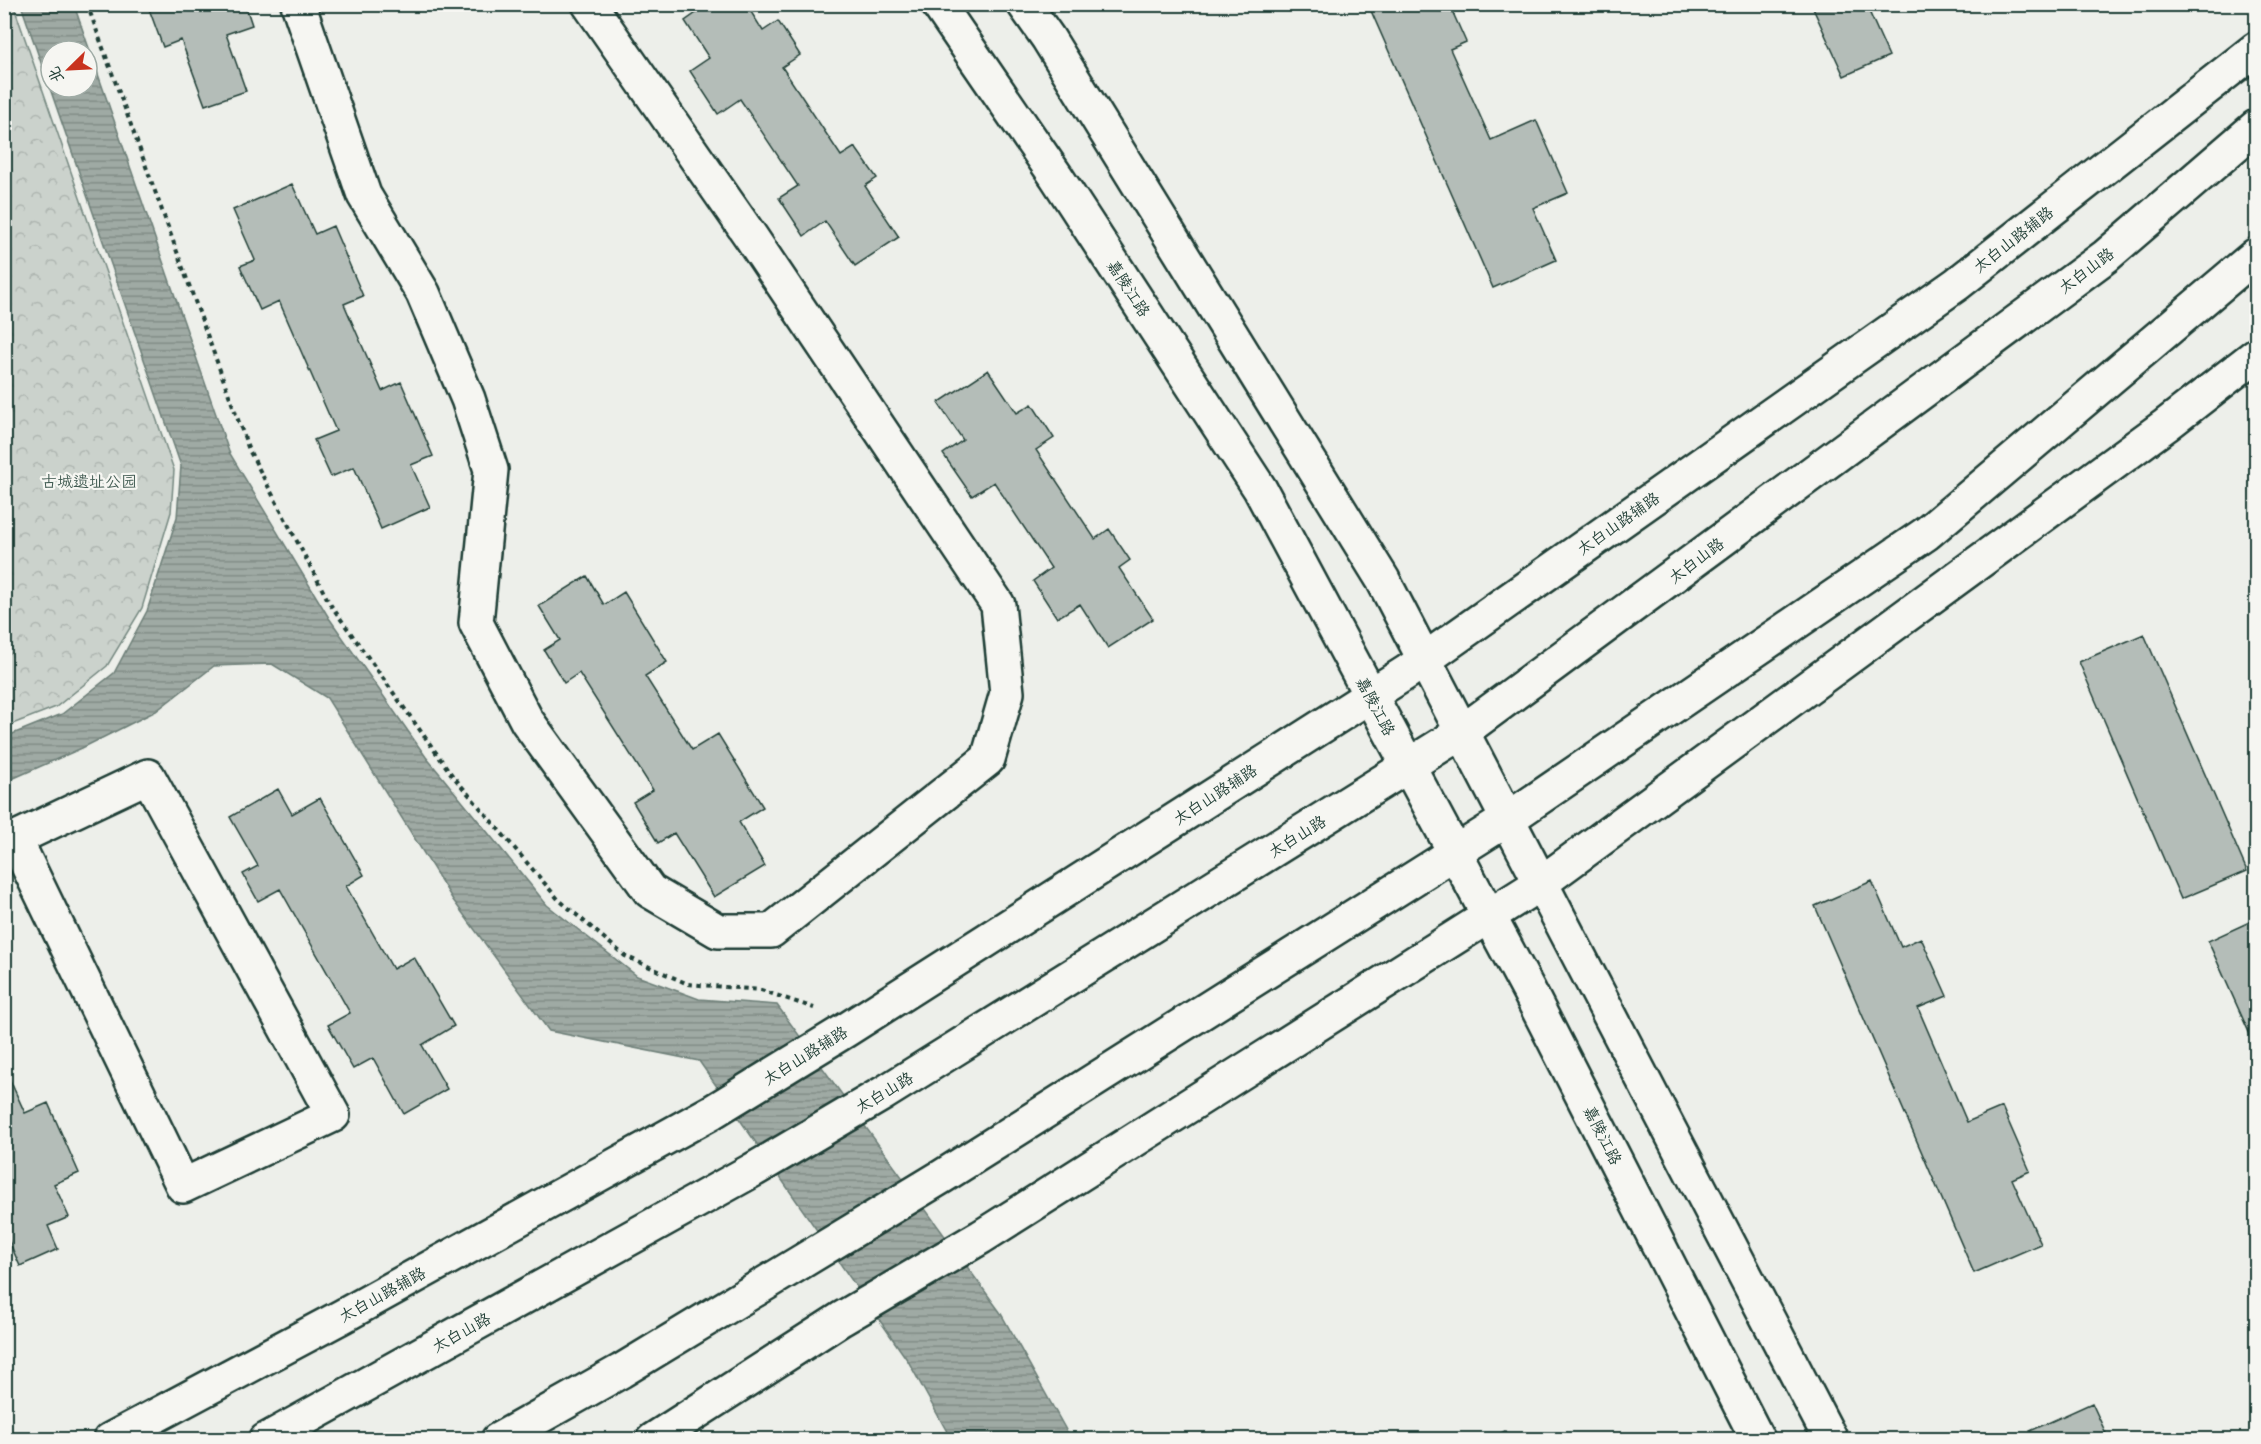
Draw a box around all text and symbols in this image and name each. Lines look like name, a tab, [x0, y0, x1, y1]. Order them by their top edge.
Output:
north arrow	[39, 39, 99, 99]
text: 北	[42, 63, 69, 87]
street label: 太白山路辅路	[1968, 201, 2058, 277]
street label: 太白山路	[2054, 242, 2118, 298]
street label: 嘉陵江路	[1102, 255, 1156, 321]
park label: 古城遗址公园	[41, 470, 137, 492]
street label: 太白山路辅路	[1572, 486, 1664, 560]
street label: 太白山路	[1664, 532, 1728, 588]
street label: 嘉陵江路	[1351, 673, 1401, 739]
street label: 太白山路辅路	[1169, 759, 1261, 829]
street label: 太白山路	[1264, 810, 1330, 862]
street label: 太白山路辅路	[758, 1020, 852, 1090]
street label: 太白山路	[851, 1066, 917, 1118]
street label: 嘉陵江路	[1579, 1101, 1627, 1169]
street label: 太白山路辅路	[335, 1261, 429, 1327]
street label: 太白山路	[428, 1307, 494, 1357]

